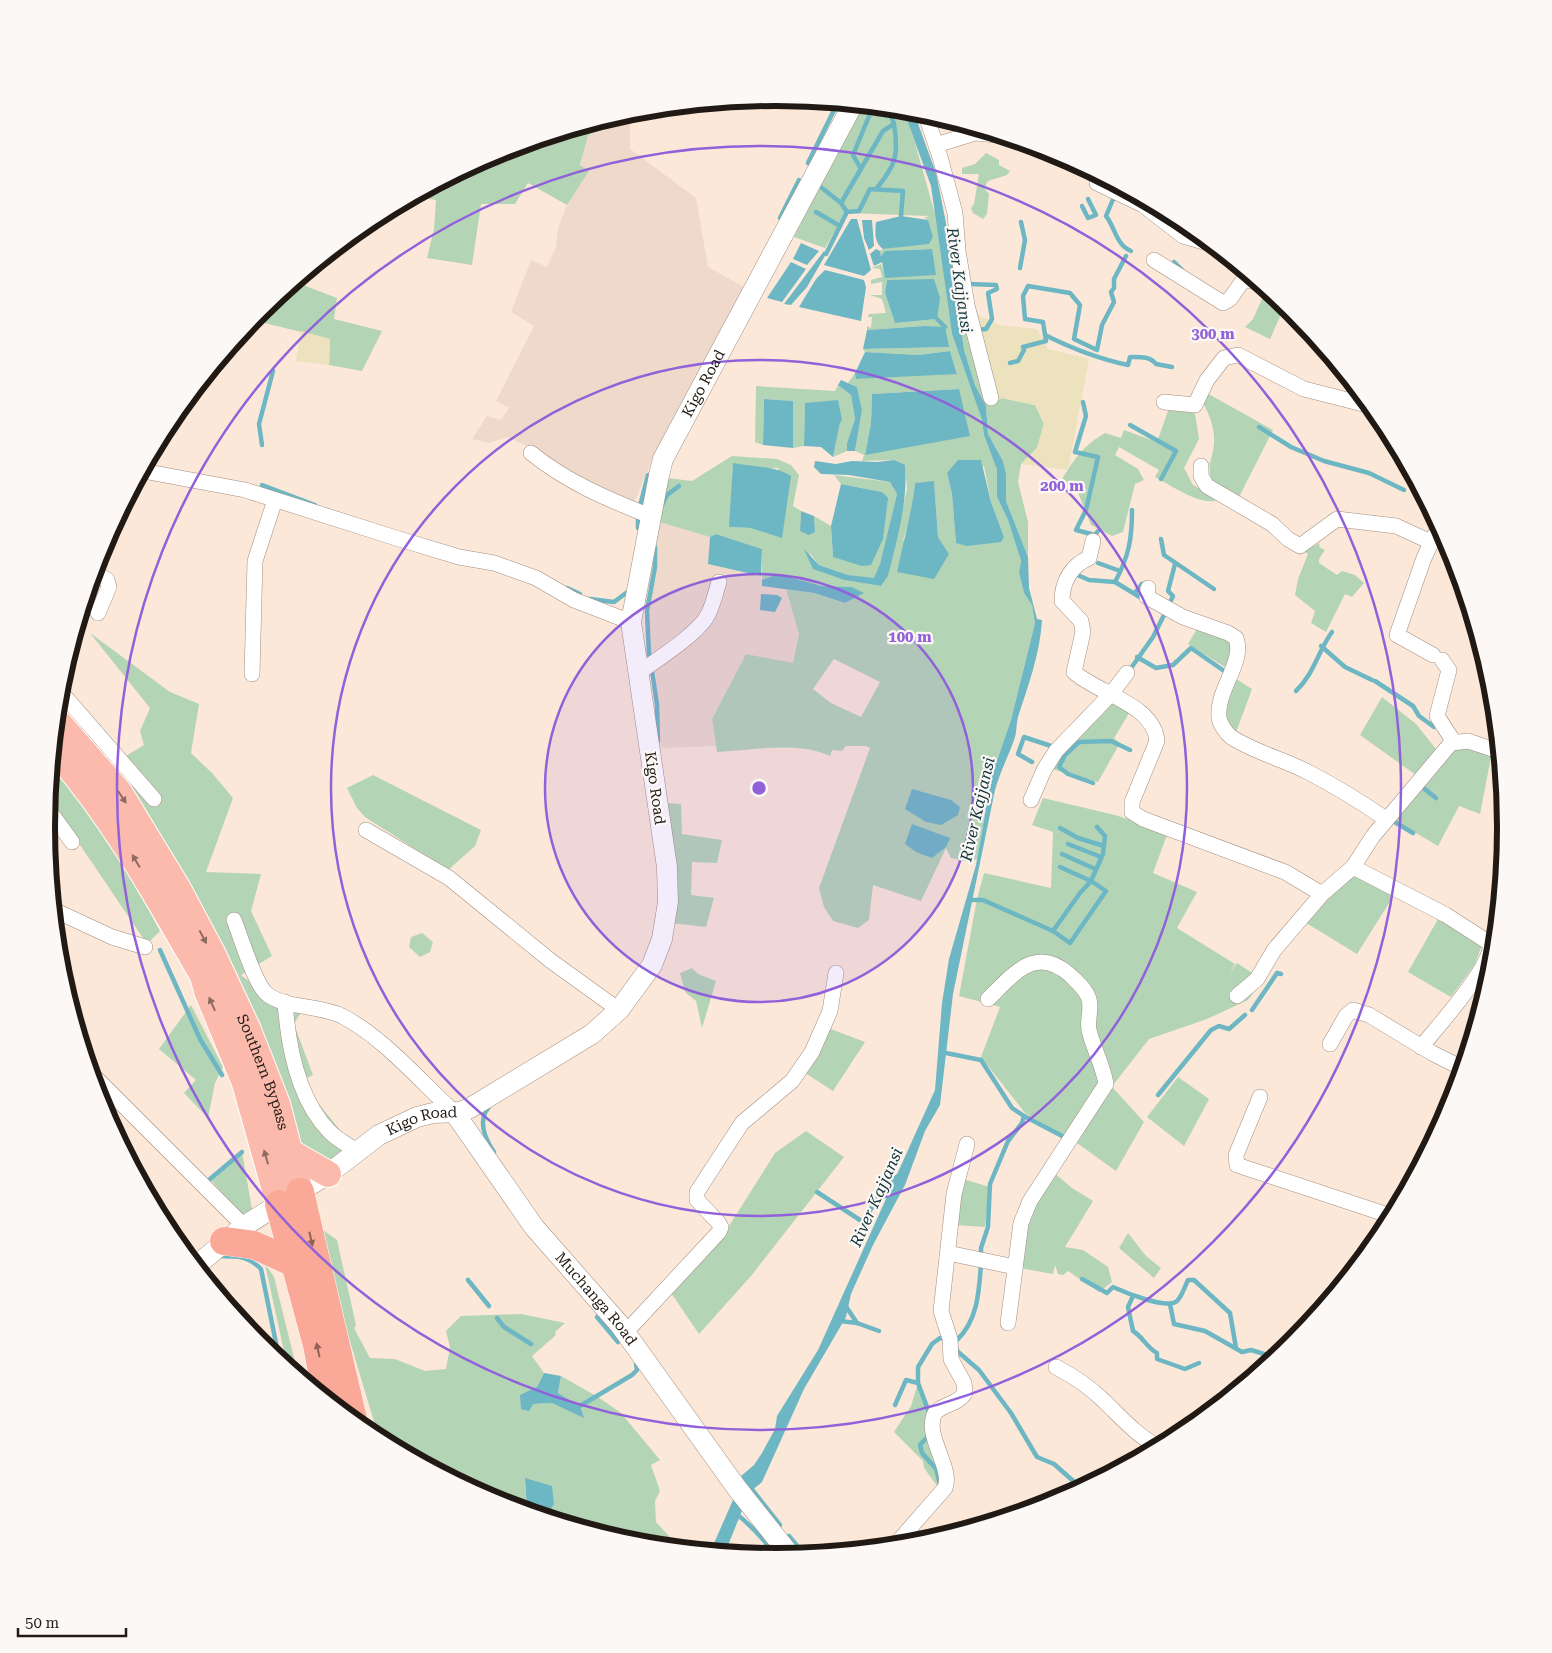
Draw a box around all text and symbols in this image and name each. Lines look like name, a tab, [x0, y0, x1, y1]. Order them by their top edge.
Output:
water label: River Kajjansi	[943, 225, 976, 334]
text: 300 m	[1191, 325, 1235, 343]
street label: Kigo Road	[678, 346, 729, 420]
text: 200 m	[1040, 477, 1084, 495]
text: 100 m	[888, 628, 932, 646]
street label: Kigo Road	[641, 750, 669, 826]
water label: River Kajjansi	[956, 755, 999, 864]
centre of rings	[750, 779, 768, 797]
one-way arrow	[117, 790, 127, 803]
one-way arrow	[132, 855, 141, 868]
one-way arrow	[199, 930, 207, 945]
one-way arrow	[208, 997, 216, 1011]
street label: Southern Bypass	[233, 1011, 292, 1132]
street label: Kigo Road	[383, 1103, 458, 1139]
water label: River Kajjansi	[846, 1145, 907, 1251]
one-way arrow	[261, 1150, 269, 1165]
one-way arrow	[307, 1232, 315, 1247]
street label: Muchanga Road	[551, 1249, 641, 1349]
one-way arrow	[314, 1343, 322, 1358]
scale bar	[18, 1606, 125, 1638]
text: 50 m	[25, 1614, 60, 1632]

